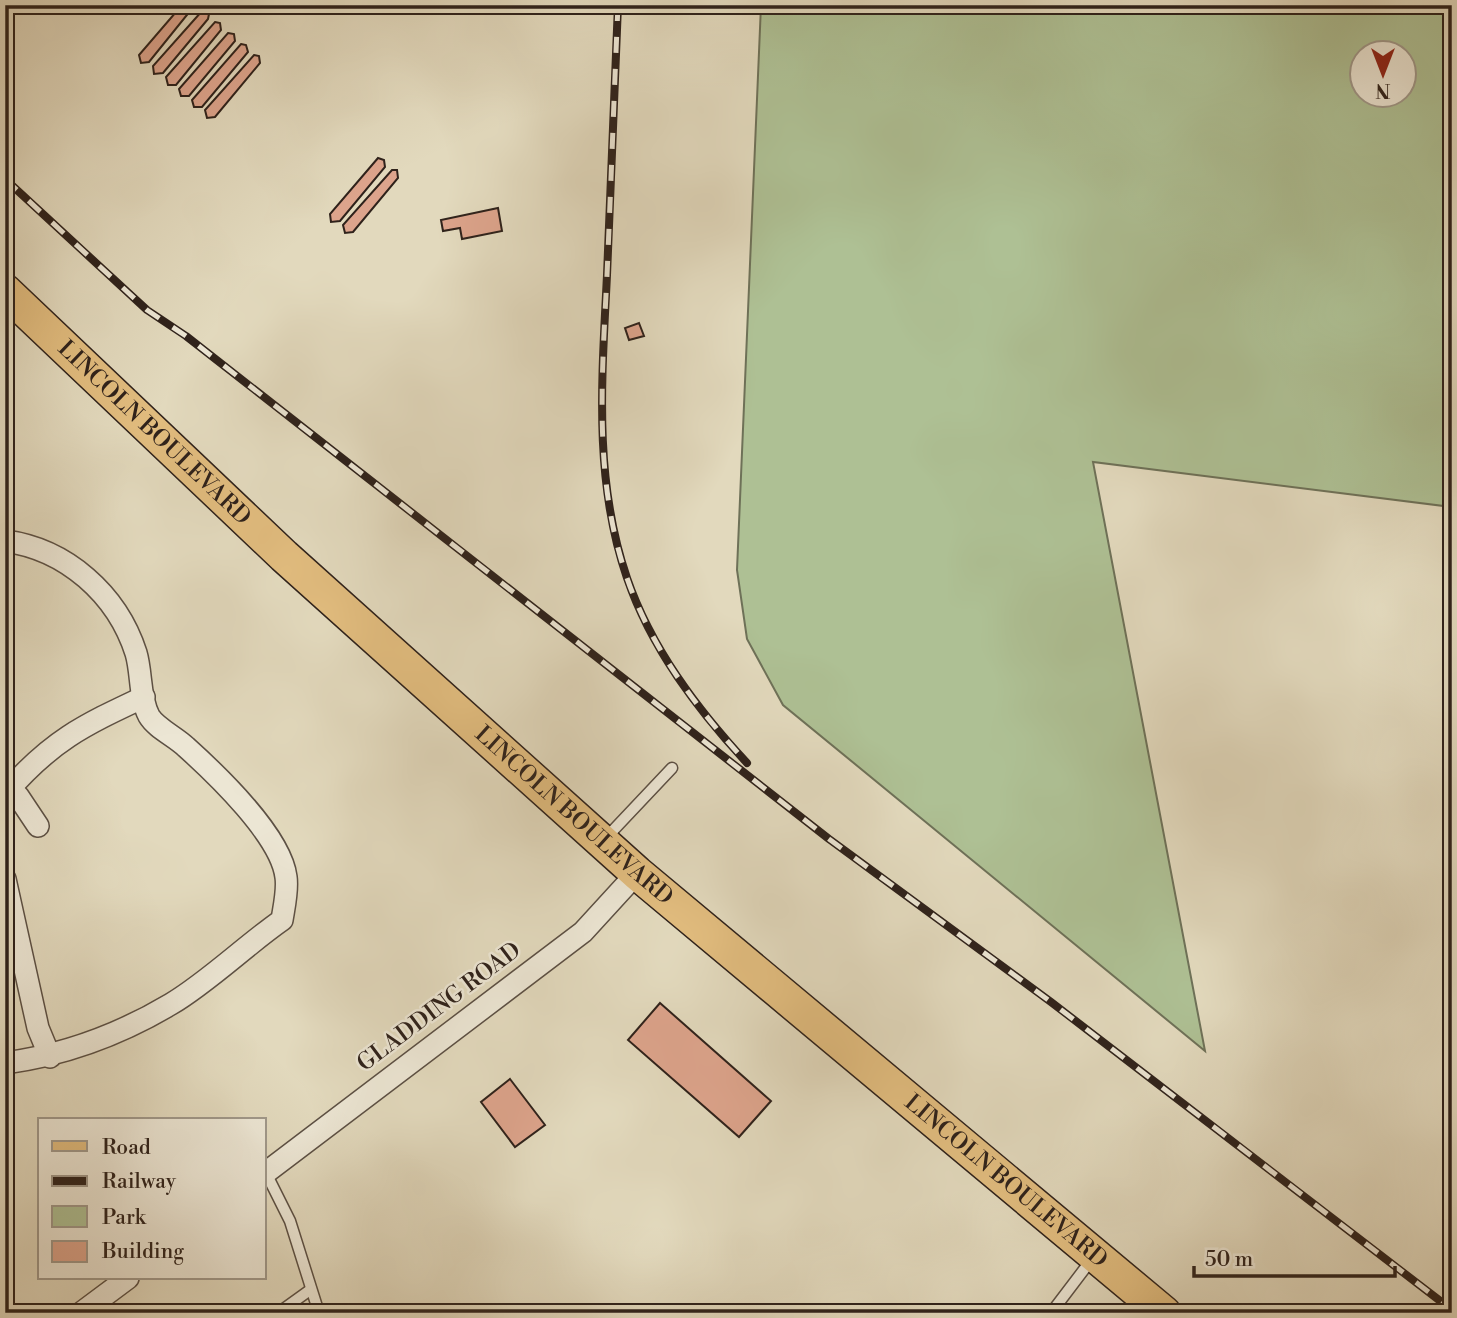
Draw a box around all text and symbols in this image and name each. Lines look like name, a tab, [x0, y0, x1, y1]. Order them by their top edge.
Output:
north arrow	[1348, 38, 1418, 108]
text: N	[1375, 78, 1391, 102]
street label: LINCOLN BOULEVARD	[52, 335, 257, 531]
street label: LINCOLN BOULEVARD	[469, 720, 679, 911]
street label: GLADDING ROAD	[352, 936, 526, 1078]
street label: LINCOLN BOULEVARD	[899, 1088, 1113, 1274]
legend	[38, 1118, 266, 1280]
text: Road	[102, 1135, 151, 1161]
text: Railway	[102, 1169, 177, 1195]
text: Park	[102, 1205, 147, 1231]
scale bar	[1194, 1234, 1396, 1278]
text: Building	[101, 1239, 184, 1265]
text: 50 m	[1205, 1247, 1253, 1273]

